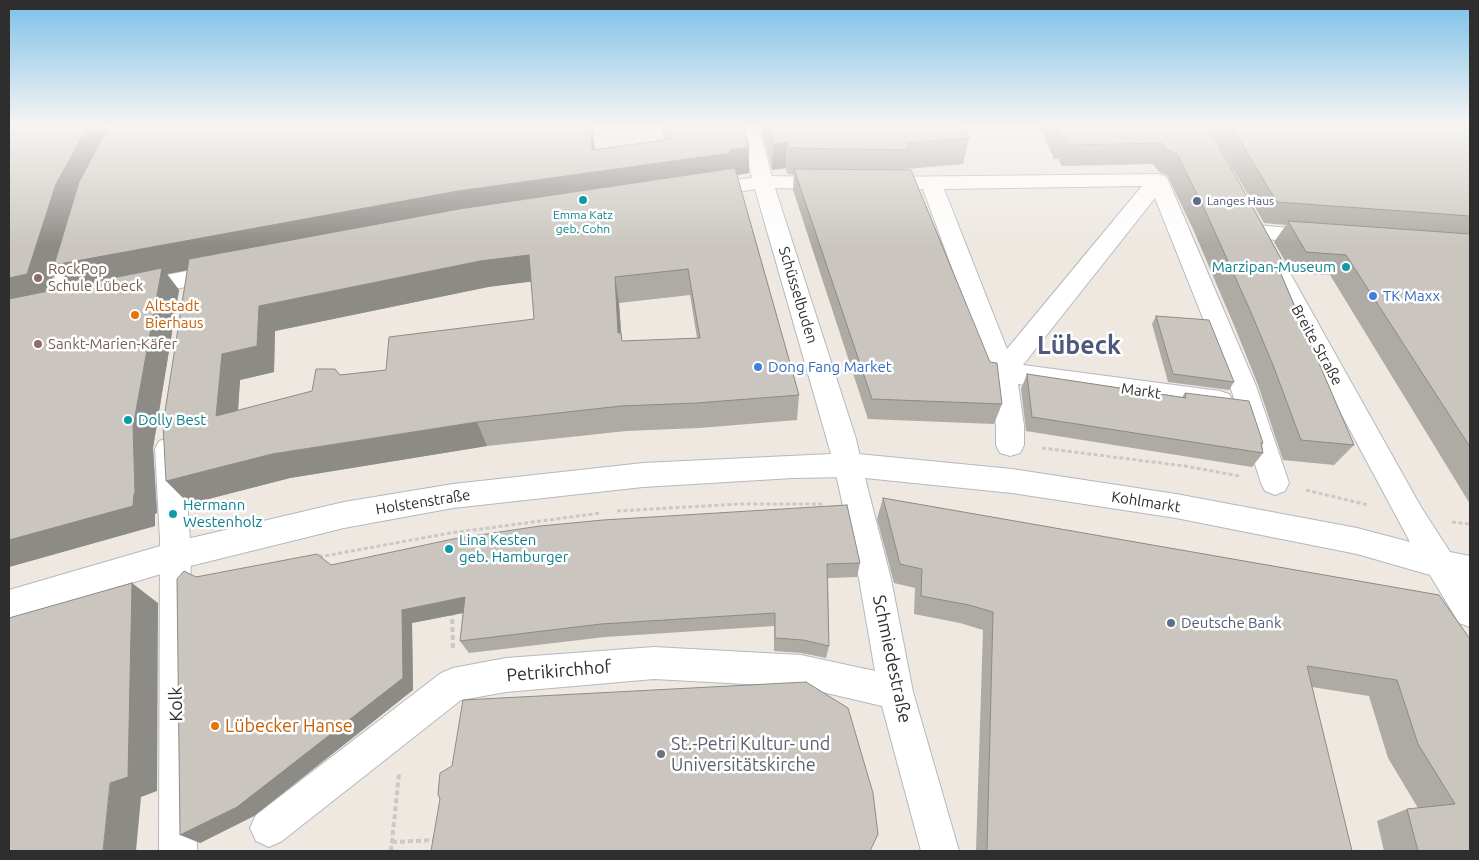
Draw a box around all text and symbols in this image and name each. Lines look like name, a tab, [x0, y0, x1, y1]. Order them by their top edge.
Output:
marker: Emma Katz geb. Cohn	[577, 194, 589, 206]
place label: Langes Haus	[1207, 194, 1274, 208]
marker: Langes Haus	[1191, 195, 1203, 207]
place label: Emma Katz geb. Cohn	[553, 208, 613, 236]
street label: Schüsselbuden	[775, 244, 821, 346]
place label: Marzipan-Museum	[1212, 258, 1336, 276]
place label: RockPop Schule Lübeck	[48, 260, 143, 295]
marker: Marzipan-Museum	[1340, 261, 1352, 273]
marker: RockPop Schule Lübeck	[32, 272, 44, 284]
place label: TK Maxx	[1383, 287, 1440, 305]
marker: TK Maxx	[1367, 290, 1379, 302]
place label: Altstadt Bierhaus	[145, 297, 203, 332]
street label: Breite Straße	[1288, 302, 1346, 388]
marker: Altstadt Bierhaus	[129, 309, 141, 321]
district label: Lübeck	[1037, 331, 1121, 361]
place label: Sankt-Marien-Käfer	[48, 335, 177, 353]
marker: Sankt-Marien-Käfer	[32, 338, 44, 350]
place label: Dong Fang Market	[768, 358, 892, 376]
marker: Dong Fang Market	[752, 361, 764, 373]
street label: Markt	[1120, 379, 1162, 403]
place label: Dolly Best	[138, 411, 206, 429]
marker: Dolly Best	[122, 414, 134, 426]
street label: Holstenstraße	[374, 486, 472, 518]
street label: Kohlmarkt	[1110, 488, 1182, 516]
place label: Hermann Westenholz	[183, 496, 262, 531]
marker: Hermann Westenholz	[167, 508, 179, 520]
place label: Lina Kesten geb. Hamburger	[459, 531, 568, 566]
marker: Lina Kesten geb. Hamburger	[443, 543, 455, 555]
street label: Schmiedestraße	[868, 593, 916, 725]
place label: Deutsche Bank	[1181, 614, 1281, 632]
marker: Deutsche Bank	[1165, 617, 1177, 629]
street label: Petrikirchhof	[506, 656, 612, 686]
street label: Kolk	[165, 686, 187, 722]
place label: Lübecker Hanse	[225, 715, 353, 737]
marker: Lübecker Hanse	[209, 720, 221, 732]
place label: St.-Petri Kultur- und Universitätskirche	[671, 733, 830, 776]
marker: St.-Petri Kultur- und Universitätskirche	[655, 748, 667, 760]

